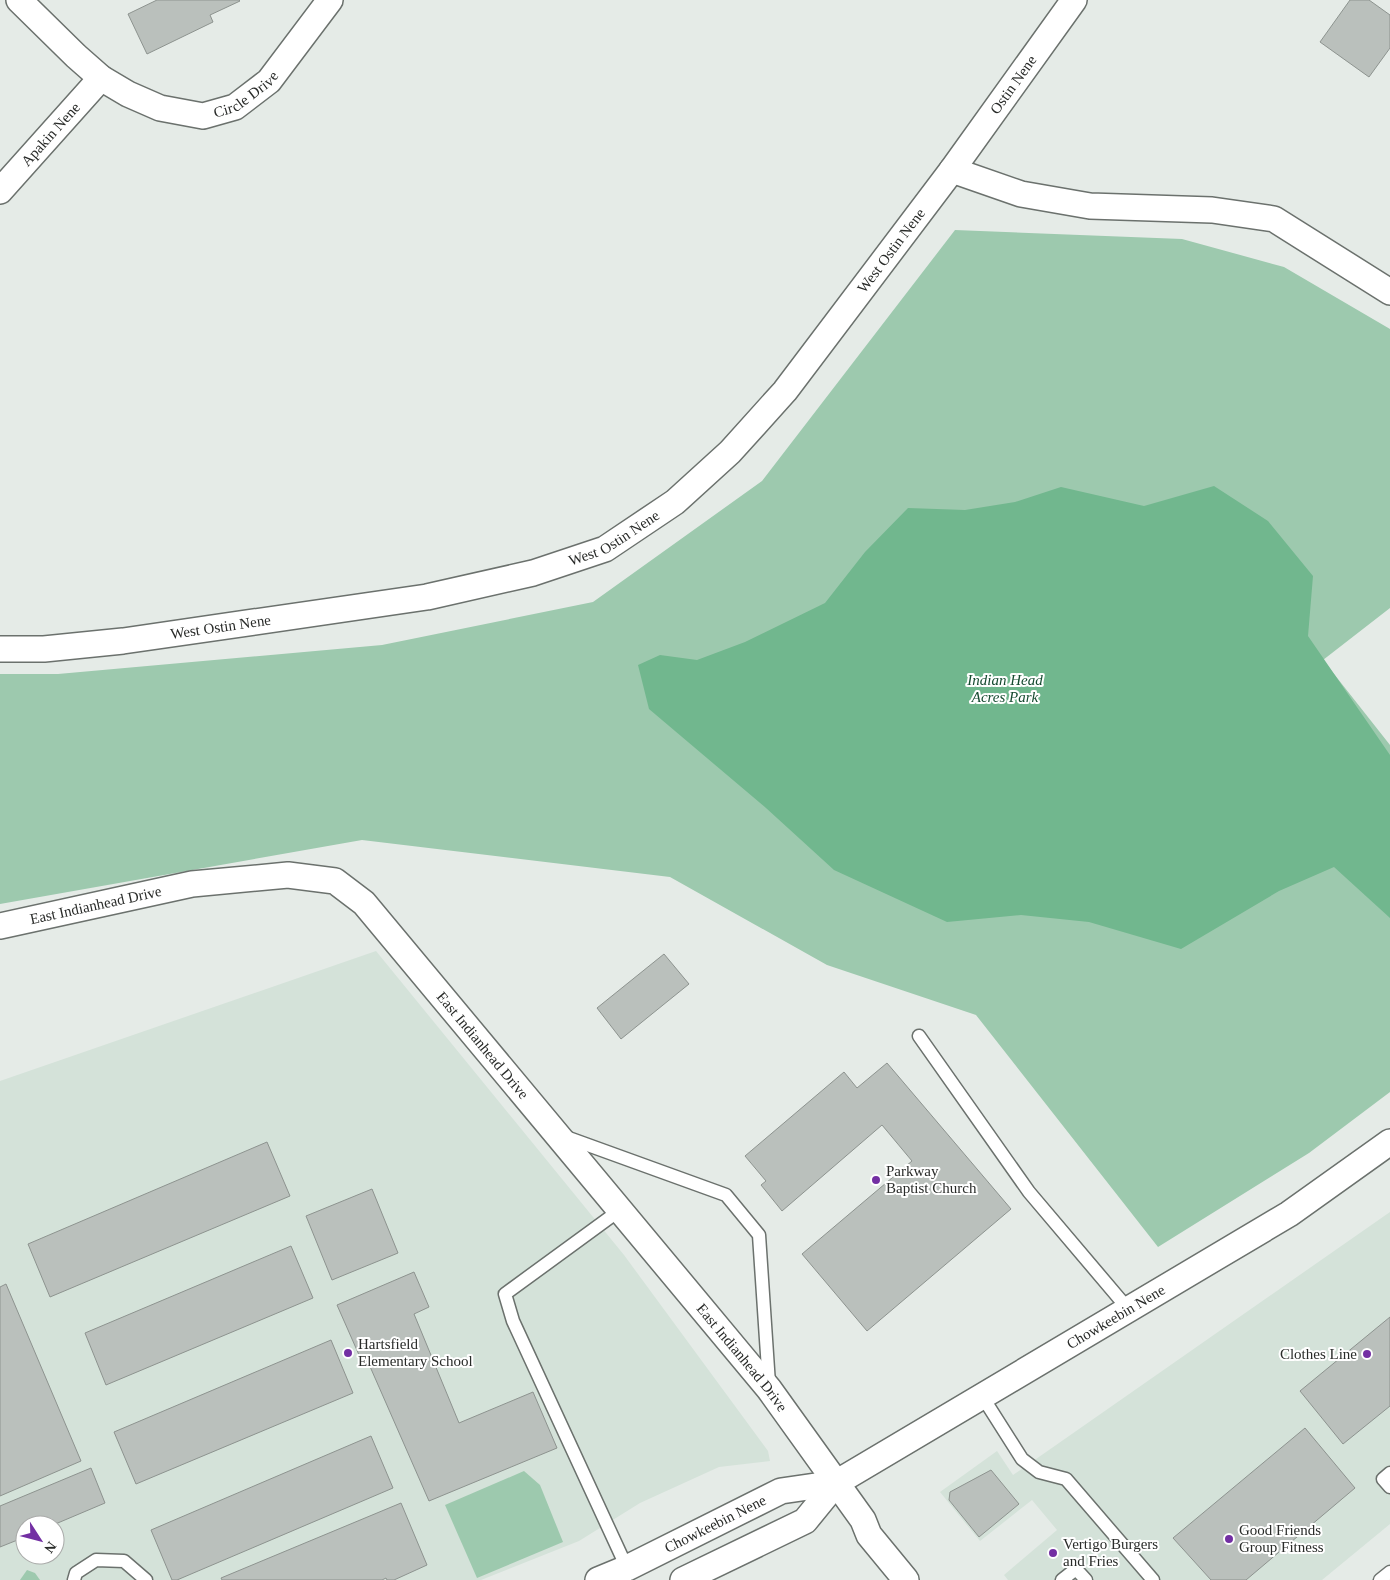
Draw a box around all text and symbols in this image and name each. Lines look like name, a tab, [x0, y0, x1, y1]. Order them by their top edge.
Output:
street label: Ostin Nene	[987, 52, 1040, 117]
street label: Circle Drive	[212, 68, 282, 121]
street label: Apakin Nene	[18, 99, 83, 169]
street label: West Ostin Nene	[854, 205, 928, 296]
street label: West Ostin Nene	[567, 507, 662, 569]
street label: West Ostin Nene	[169, 612, 272, 642]
park label: Indian Head Acres Park	[966, 672, 1043, 705]
street label: East Indianhead Drive	[28, 883, 163, 927]
street label: East Indianhead Drive	[433, 989, 532, 1102]
place label: Parkway Baptist Church	[886, 1163, 977, 1196]
marker: Parkway Baptist Church	[870, 1174, 882, 1186]
street label: Chowkeebin Nene	[1064, 1281, 1168, 1352]
street label: East Indianhead Drive	[693, 1301, 791, 1415]
place label: Hartsfield Elementary School	[358, 1336, 473, 1369]
place label: Clothes Line	[1280, 1346, 1357, 1362]
marker: Hartsfield Elementary School	[342, 1347, 354, 1359]
marker: Clothes Line	[1361, 1348, 1373, 1360]
street label: Chowkeebin Nene	[662, 1492, 769, 1556]
north arrow	[15, 1515, 65, 1565]
place label: Good Friends Group Fitness	[1239, 1522, 1324, 1555]
marker: Good Friends Group Fitness	[1223, 1533, 1235, 1545]
place label: Vertigo Burgers and Fries	[1063, 1536, 1158, 1569]
text: N	[41, 1539, 59, 1556]
marker: Vertigo Burgers and Fries	[1047, 1547, 1059, 1559]

